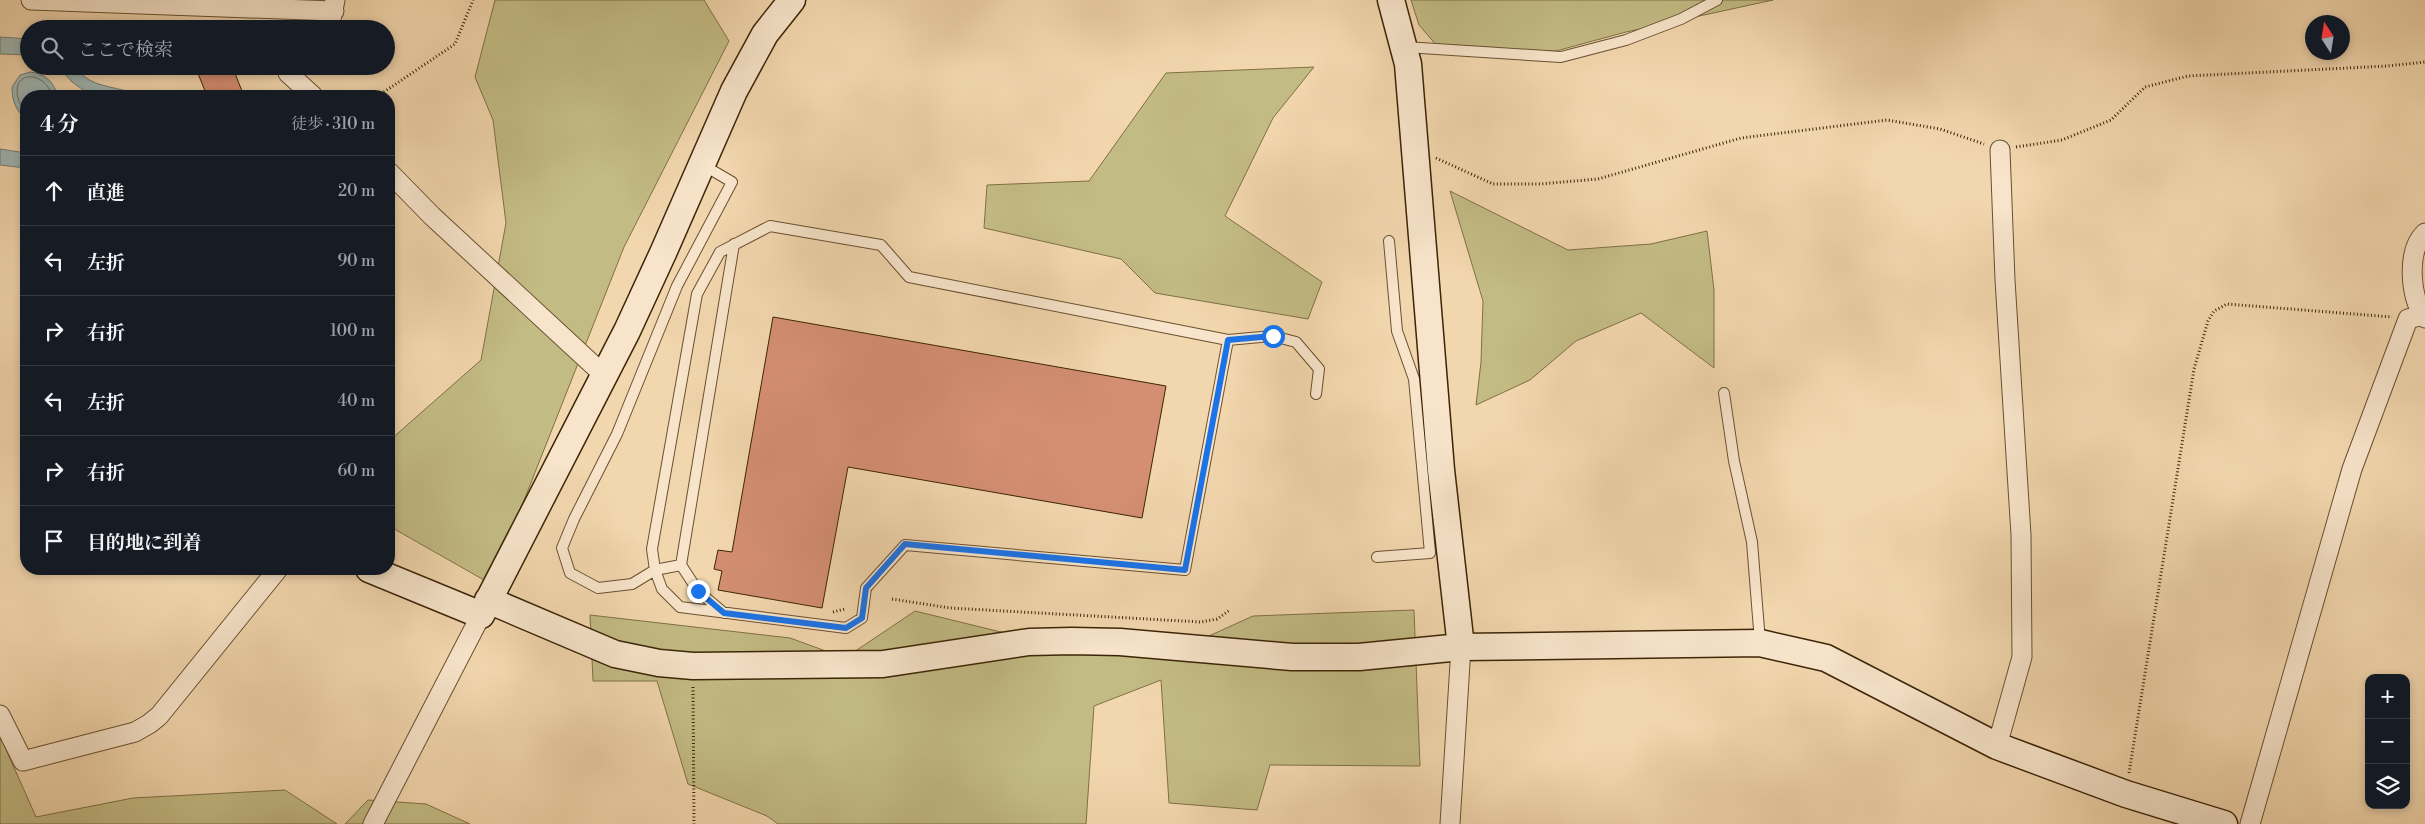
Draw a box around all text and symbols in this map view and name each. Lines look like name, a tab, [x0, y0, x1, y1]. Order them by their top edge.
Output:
north arrow	[2305, 15, 2350, 60]
search box	[20, 20, 395, 75]
icon: search	[38, 34, 66, 62]
text: ここで検索	[78, 38, 173, 62]
text: 4 分	[40, 112, 78, 138]
text: 徒歩 · 310 m	[291, 114, 375, 134]
icon: ahead	[40, 177, 68, 205]
text: 直進	[87, 181, 125, 205]
text: 20 m	[338, 181, 375, 201]
icon: left	[40, 247, 68, 275]
text: 左折	[87, 251, 125, 275]
text: 90 m	[337, 251, 375, 271]
icon: right	[40, 317, 68, 345]
text: 右折	[87, 321, 125, 345]
text: 100 m	[330, 321, 375, 341]
route start	[1262, 325, 1285, 348]
icon: left	[40, 387, 68, 415]
text: 左折	[87, 391, 125, 415]
text: 40 m	[338, 391, 375, 411]
icon: right	[40, 457, 68, 485]
text: 右折	[87, 461, 125, 485]
text: 60 m	[337, 461, 375, 481]
icon: arrive	[40, 527, 68, 555]
text: 目的地に到着	[87, 531, 201, 555]
route end	[687, 580, 710, 603]
map controls	[2365, 674, 2410, 809]
button: +	[2365, 674, 2410, 719]
button: −	[2365, 719, 2410, 764]
button: layers	[2365, 764, 2410, 809]

